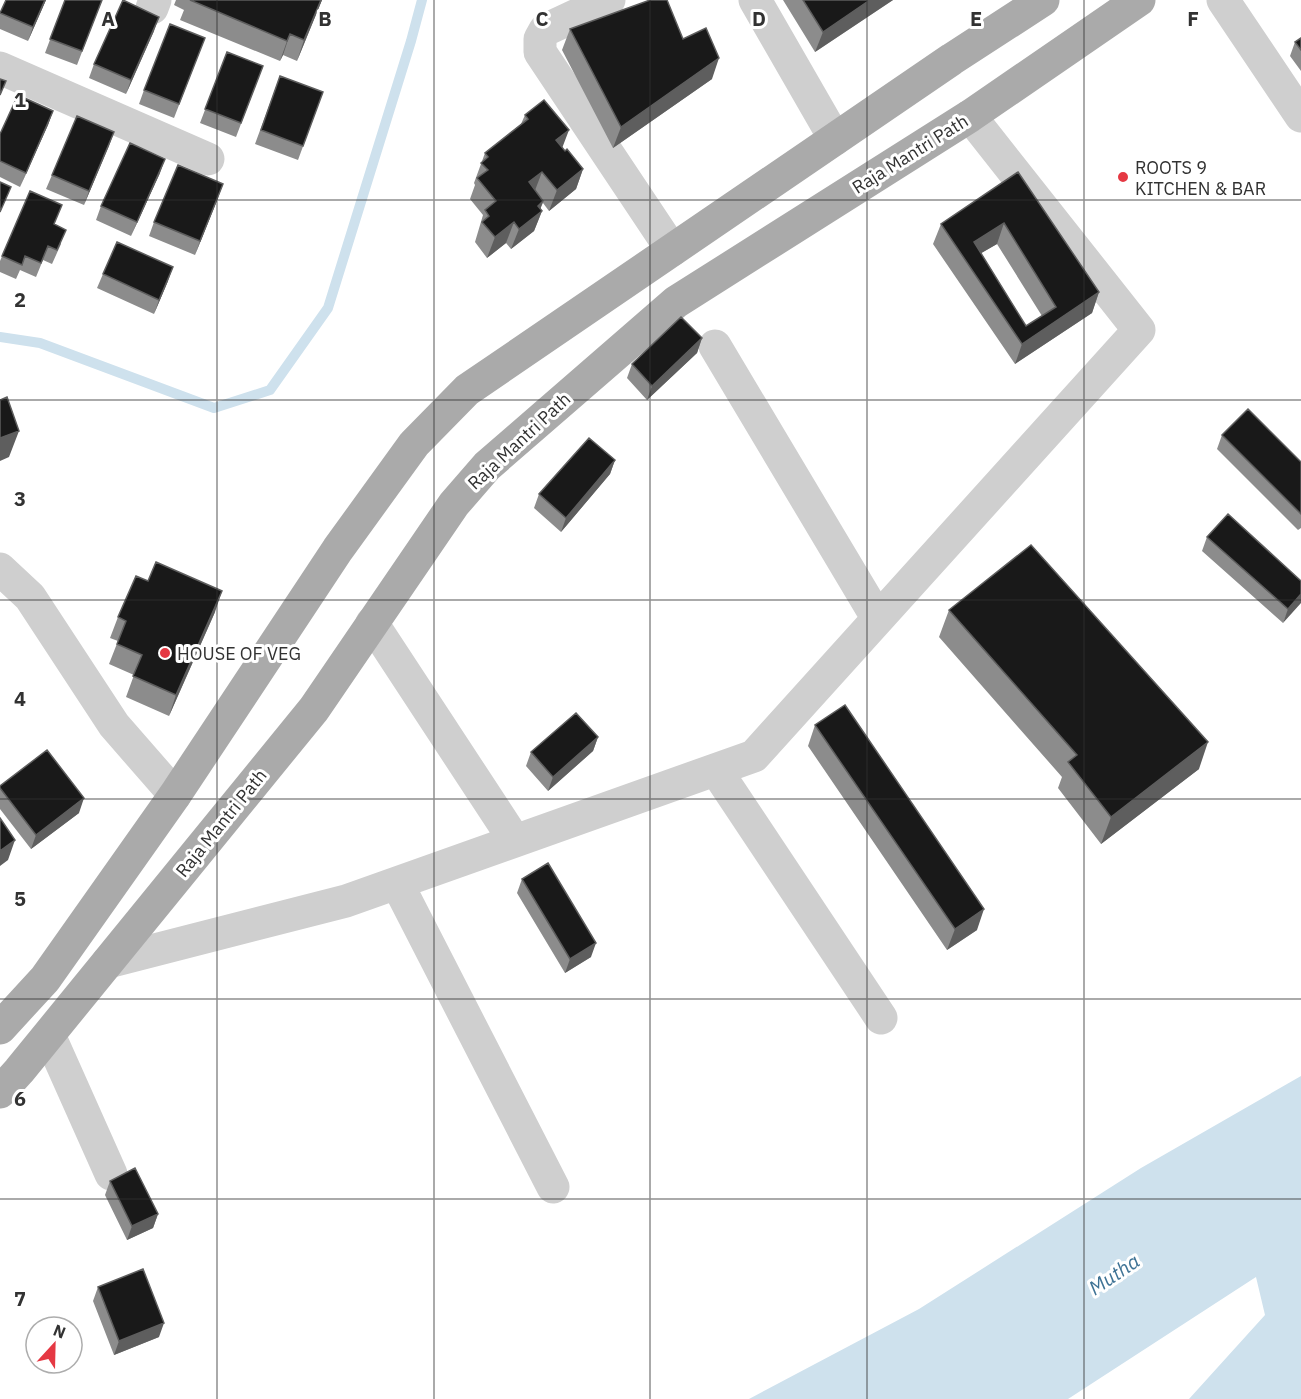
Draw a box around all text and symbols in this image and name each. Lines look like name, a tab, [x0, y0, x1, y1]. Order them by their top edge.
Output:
text: A	[101, 5, 115, 32]
text: B	[318, 5, 332, 32]
text: C	[535, 5, 549, 32]
text: D	[752, 5, 766, 32]
text: E	[970, 5, 982, 32]
text: F	[1187, 5, 1199, 32]
text: 1	[14, 86, 26, 113]
street label: Raja Mantri Path	[848, 109, 972, 199]
place label: ROOTS 9 KITCHEN & BAR	[1135, 156, 1266, 200]
marker: ROOTS 9 KITCHEN & BAR	[1116, 170, 1130, 184]
text: 2	[14, 286, 26, 313]
street label: Raja Mantri Path	[463, 387, 575, 495]
text: 3	[14, 485, 26, 512]
place label: HOUSE OF VEG	[177, 642, 301, 665]
marker: HOUSE OF VEG	[158, 646, 172, 660]
text: 4	[14, 685, 26, 712]
street label: Raja Mantri Path	[170, 764, 272, 882]
text: 5	[14, 885, 26, 912]
text: 6	[14, 1085, 26, 1112]
water label: Mutha	[1083, 1247, 1145, 1301]
text: 7	[14, 1285, 26, 1312]
north arrow	[24, 1315, 84, 1375]
text: N	[50, 1320, 69, 1343]

